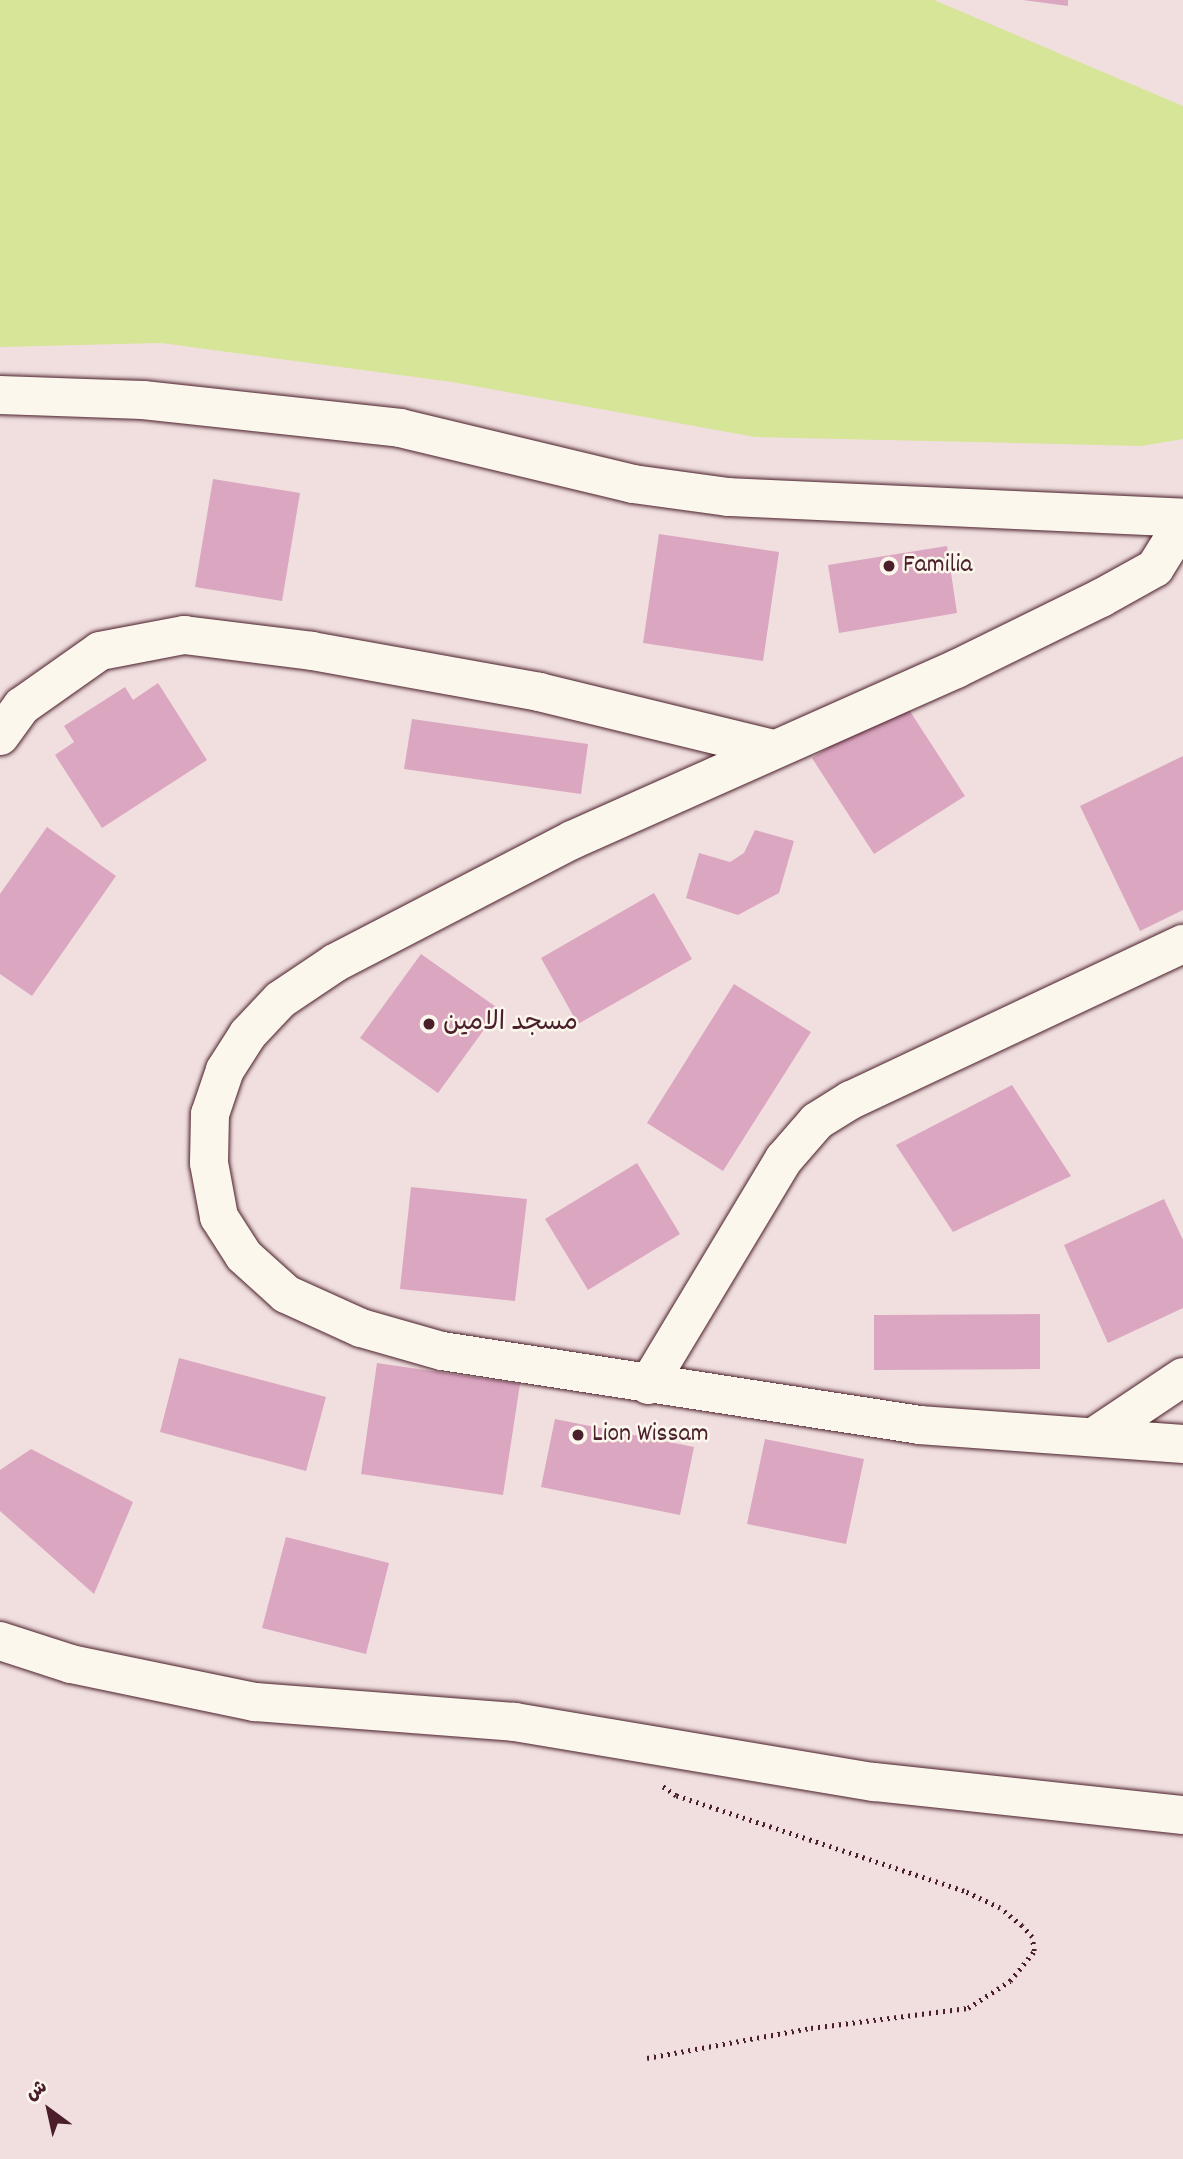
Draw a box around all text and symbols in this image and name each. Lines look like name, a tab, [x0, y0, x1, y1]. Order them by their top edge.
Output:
place label: Familia	[903, 550, 973, 582]
marker: Familia	[881, 558, 897, 574]
place label: مسجد الامين	[443, 1008, 578, 1040]
marker: مسجد الامين	[421, 1016, 437, 1032]
place label: Lion Wissam	[592, 1419, 709, 1451]
marker: Lion Wissam	[570, 1427, 586, 1443]
north arrow	[14, 2075, 84, 2145]
text: ش	[21, 2075, 53, 2109]

